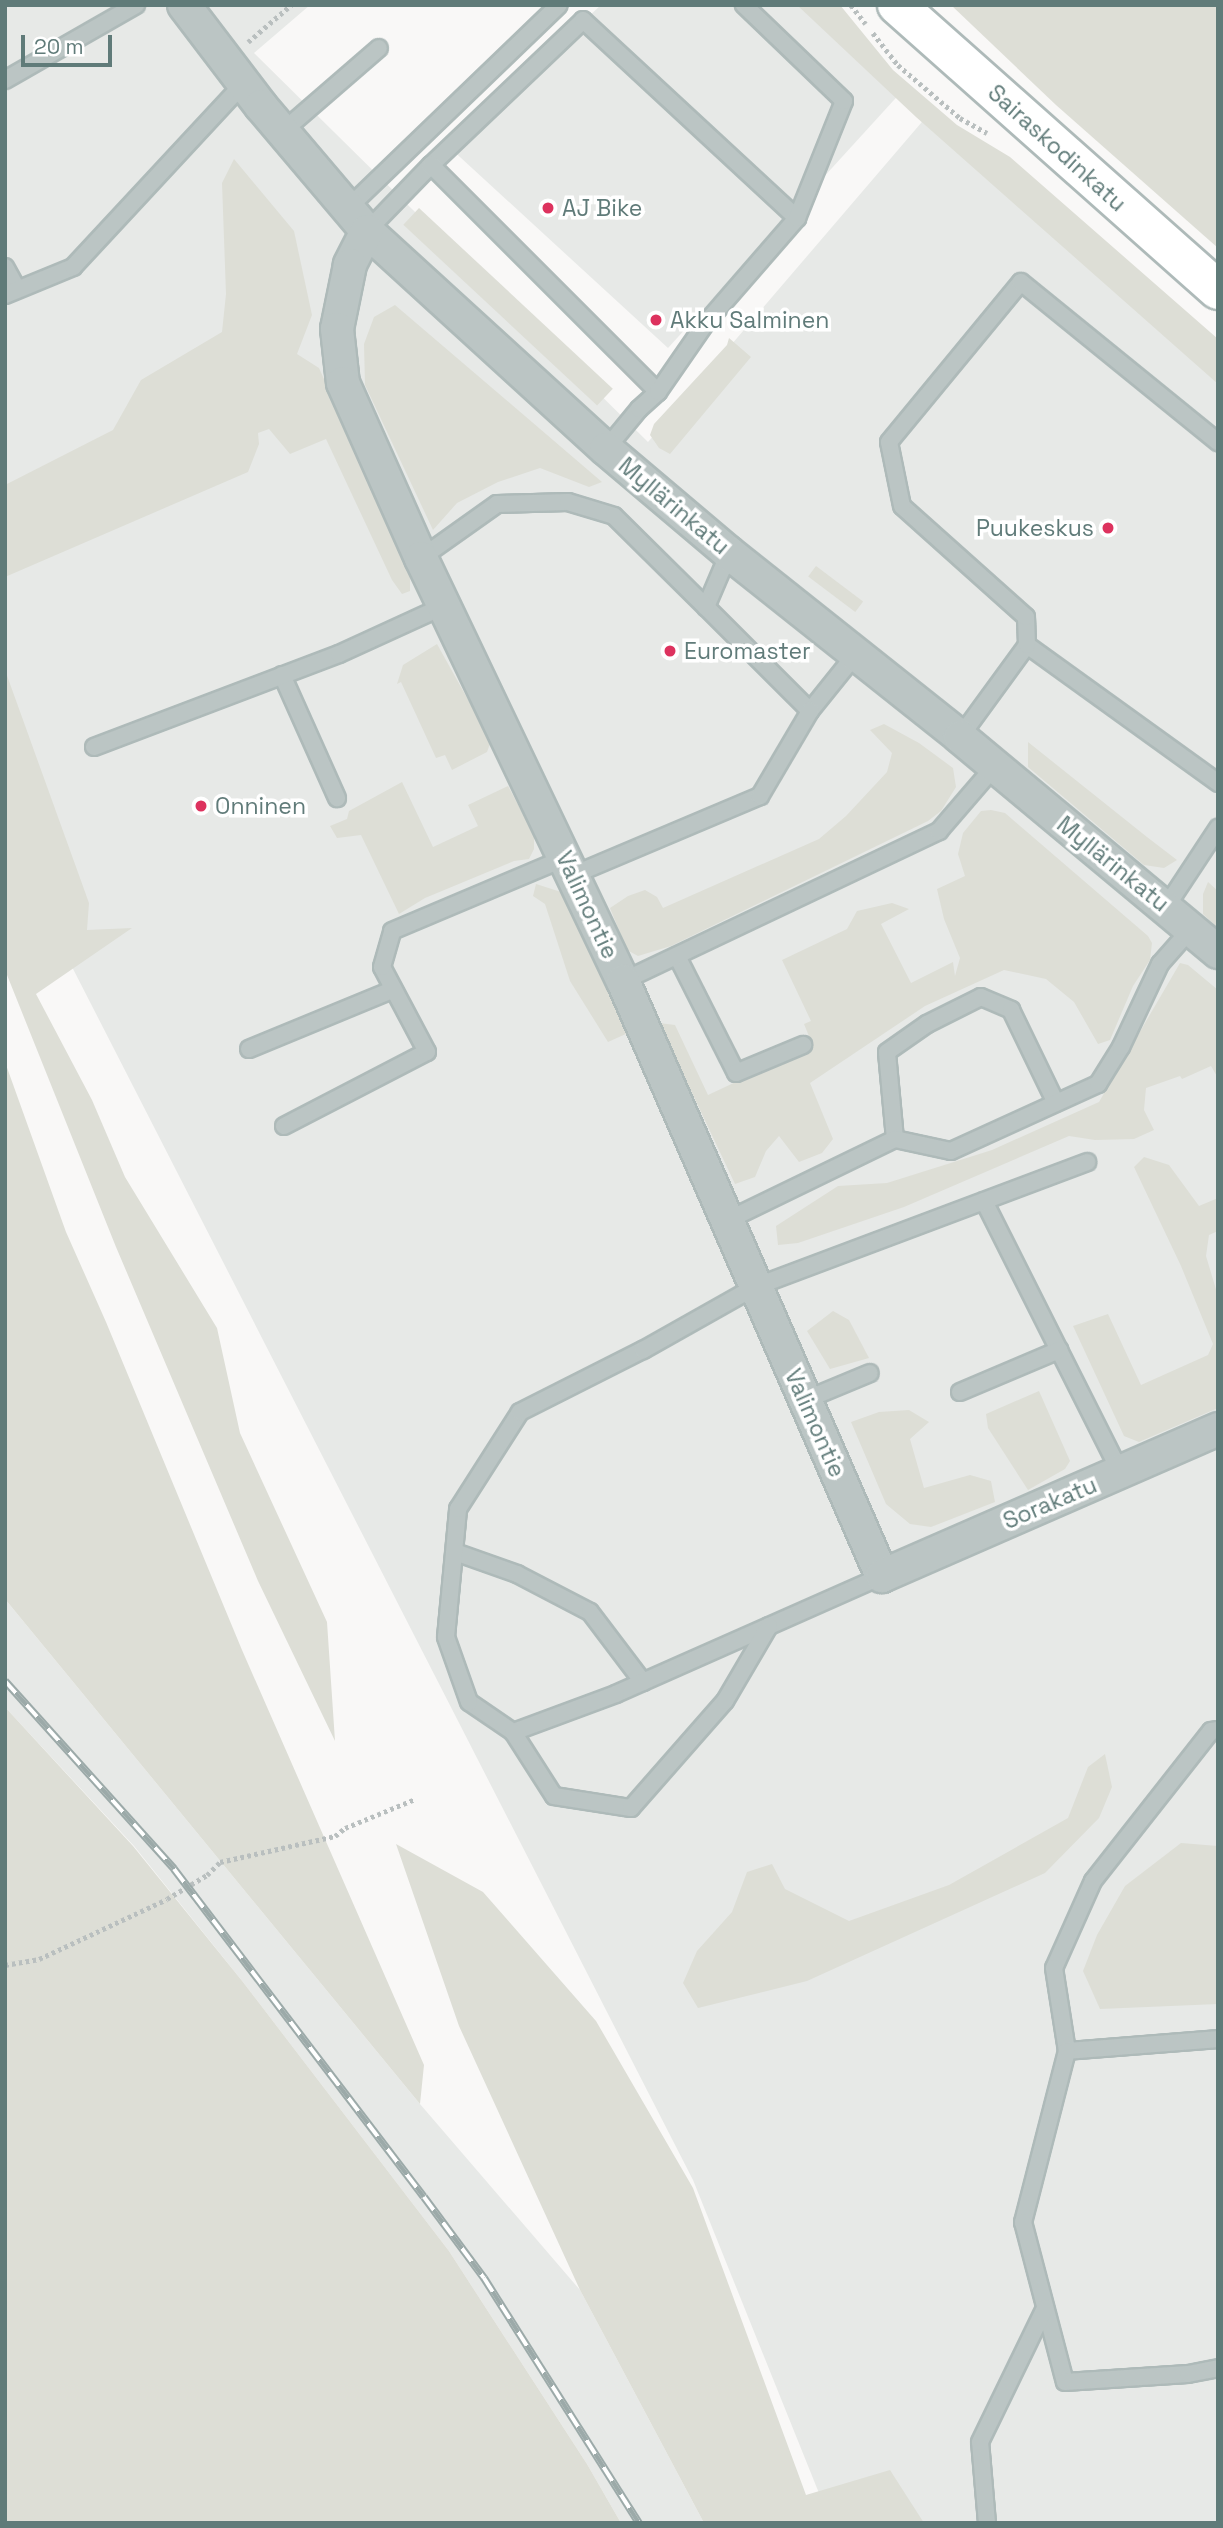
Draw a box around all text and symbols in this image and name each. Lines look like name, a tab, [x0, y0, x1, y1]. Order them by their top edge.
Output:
scale bar	[24, 21, 116, 65]
text: 20 m	[34, 33, 84, 60]
street label: Sairaskodinkatu	[982, 79, 1132, 217]
place label: AJ Bike	[562, 194, 642, 222]
marker: AJ Bike	[540, 200, 556, 216]
place label: Akku Salminen	[670, 306, 829, 334]
marker: Akku Salminen	[648, 312, 664, 328]
street label: Myllärinkatu	[613, 452, 735, 560]
place label: Puukeskus	[976, 514, 1094, 542]
marker: Puukeskus	[1100, 520, 1116, 536]
place label: Euromaster	[684, 637, 811, 665]
marker: Euromaster	[662, 643, 678, 659]
place label: Onninen	[215, 792, 306, 820]
marker: Onninen	[193, 798, 209, 814]
street label: Myllärinkatu	[1051, 810, 1175, 918]
street label: Valimontie	[550, 847, 624, 963]
street label: Valimontie	[779, 1365, 851, 1481]
street label: Sorakatu	[999, 1471, 1101, 1535]

